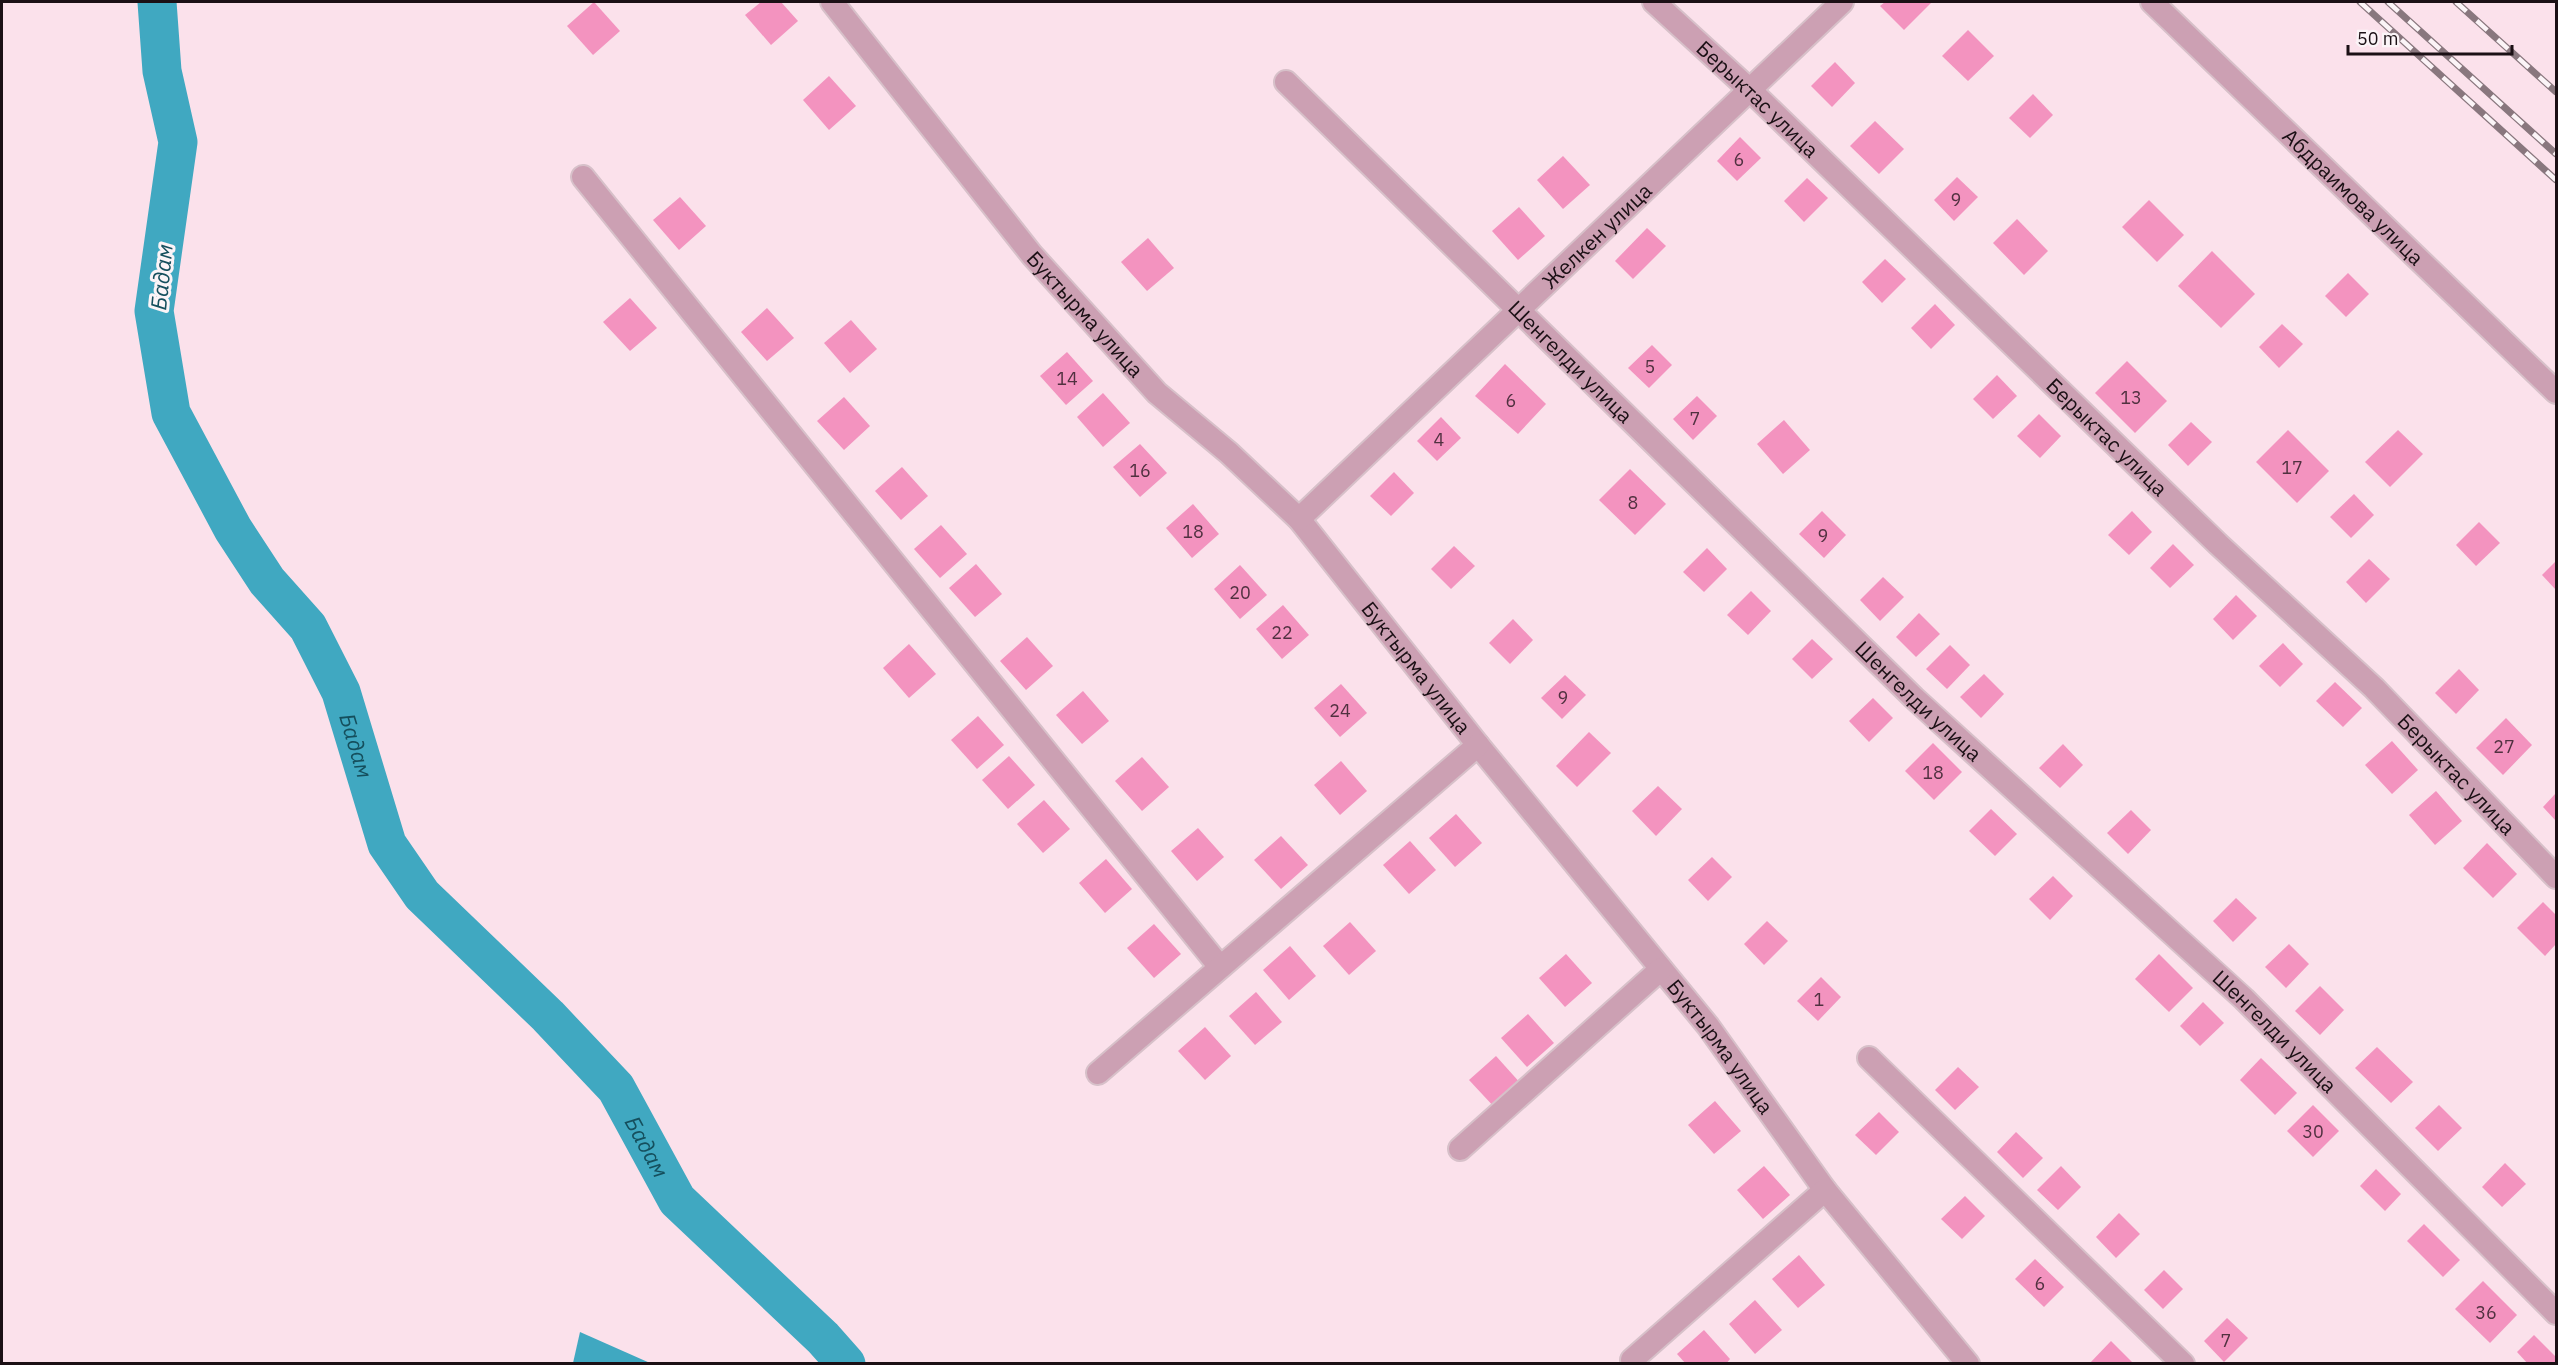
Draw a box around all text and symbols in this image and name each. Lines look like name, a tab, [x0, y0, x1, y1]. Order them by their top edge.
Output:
scale bar	[2348, 18, 2512, 56]
text: 50 m	[2357, 27, 2399, 50]
street label: Берыктас улица	[1691, 34, 1825, 163]
street label: Абдраимова улица	[2277, 122, 2430, 271]
house number: 6	[1734, 148, 1744, 171]
street label: Желкен улица	[1536, 177, 1658, 295]
house number: 9	[1951, 188, 1961, 211]
water label: Бадам	[143, 242, 179, 311]
street label: Буктырма улица	[1021, 245, 1150, 383]
street label: Шенгелди улица	[1502, 294, 1639, 429]
house number: 5	[1645, 355, 1655, 378]
house number: 14	[1056, 367, 1078, 390]
street label: Берыктас улица	[2041, 371, 2174, 502]
house number: 13	[2120, 386, 2142, 409]
house number: 6	[1506, 389, 1516, 412]
house number: 7	[1690, 407, 1700, 430]
house number: 4	[1434, 428, 1445, 451]
house number: 17	[2281, 456, 2303, 479]
house number: 16	[1129, 459, 1151, 482]
house number: 8	[1628, 491, 1638, 514]
house number: 18	[1182, 520, 1204, 543]
house number: 9	[1818, 524, 1828, 547]
house number: 20	[1229, 581, 1251, 604]
street label: Буктырма улица	[1355, 595, 1478, 739]
house number: 22	[1271, 621, 1293, 644]
street label: Шенгелди улица	[1849, 634, 1988, 767]
house number: 9	[1558, 686, 1568, 709]
house number: 24	[1329, 699, 1351, 722]
street label: Берыктас улица	[2392, 707, 2522, 841]
water label: Бадам	[334, 709, 381, 781]
house number: 27	[2493, 735, 2515, 758]
house number: 18	[1922, 761, 1944, 784]
street label: Шенгелди улица	[2207, 963, 2343, 1099]
street label: Буктырма улица	[1661, 973, 1780, 1119]
house number: 1	[1814, 988, 1824, 1011]
water label: Бадам	[619, 1110, 676, 1182]
house number: 30	[2302, 1120, 2324, 1143]
house number: 6	[2035, 1272, 2045, 1295]
house number: 36	[2475, 1301, 2497, 1324]
house number: 7	[2221, 1329, 2231, 1352]

